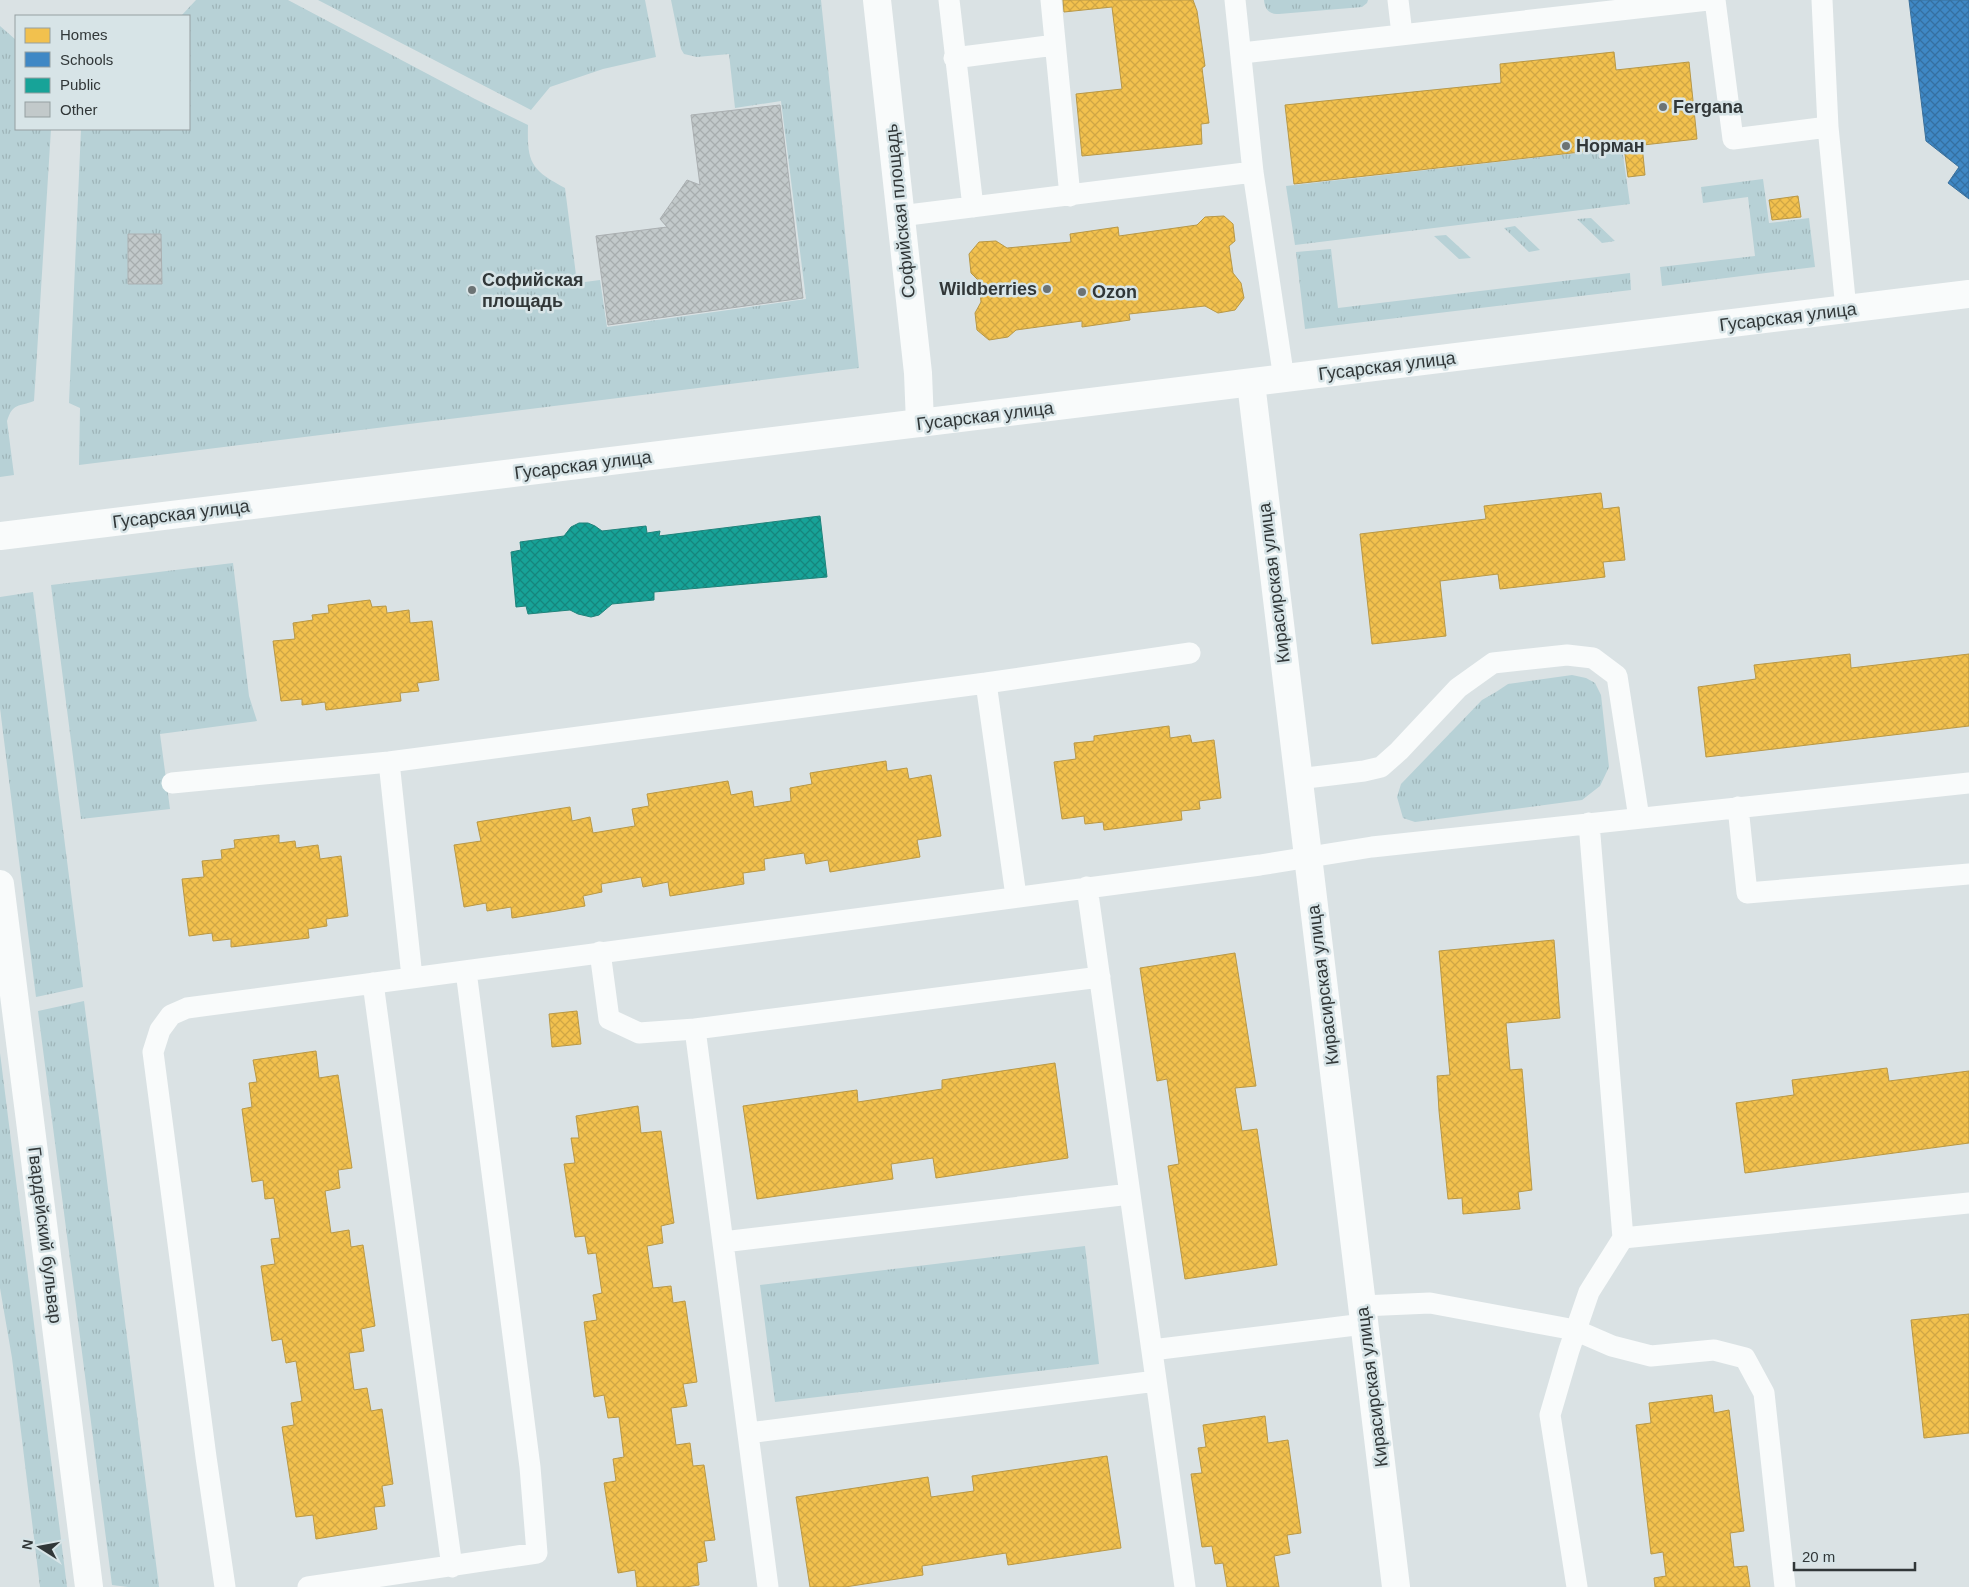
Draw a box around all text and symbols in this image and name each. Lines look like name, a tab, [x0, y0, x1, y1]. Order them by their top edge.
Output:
legend	[15, 15, 190, 130]
text: Homes	[60, 26, 108, 43]
text: Schools	[60, 51, 113, 68]
text: Public	[60, 76, 101, 93]
place label: Fergana	[1673, 97, 1744, 117]
text: Other	[60, 101, 98, 118]
marker: Fergana	[1657, 101, 1669, 113]
street label: Софийская площадь	[881, 123, 919, 299]
place label: Норман	[1576, 136, 1645, 156]
marker: Норман	[1560, 140, 1572, 152]
place label: Софийская площадь	[482, 270, 583, 311]
place label: Wildberries	[939, 279, 1037, 299]
place label: Ozon	[1092, 282, 1137, 302]
marker: Wildberries	[1041, 283, 1053, 295]
marker: Софийская площадь	[466, 284, 478, 296]
marker: Ozon	[1076, 286, 1088, 298]
street label: Гусарская улица	[1718, 299, 1859, 335]
street label: Гусарская улица	[1317, 348, 1458, 384]
street label: Гусарская улица	[915, 398, 1056, 434]
street label: Гусарская улица	[513, 447, 654, 483]
street label: Гусарская улица	[111, 496, 252, 532]
street label: Кирасирская улица	[1254, 501, 1294, 664]
street label: Кирасирская улица	[1303, 903, 1343, 1066]
street label: Гвардейский бульвар	[24, 1145, 66, 1325]
street label: Кирасирская улица	[1352, 1305, 1392, 1468]
north arrow	[15, 1522, 65, 1572]
text: N	[18, 1538, 36, 1551]
scale bar	[1794, 1540, 1915, 1572]
text: 20 m	[1802, 1548, 1835, 1565]

